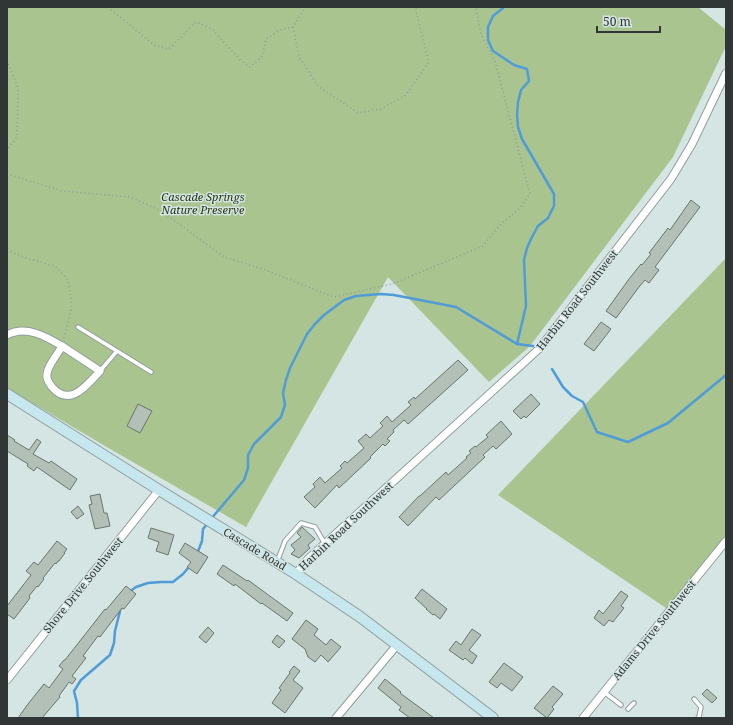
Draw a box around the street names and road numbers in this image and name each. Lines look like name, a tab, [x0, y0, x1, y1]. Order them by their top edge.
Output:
street label: Harbin Road Southwest	[533, 246, 621, 353]
street label: Harbin Road Southwest	[295, 478, 396, 573]
street label: Cascade Road	[221, 524, 290, 574]
street label: Shore Drive Southwest	[39, 533, 126, 636]
street label: Adams Drive Southwest	[608, 576, 699, 683]

